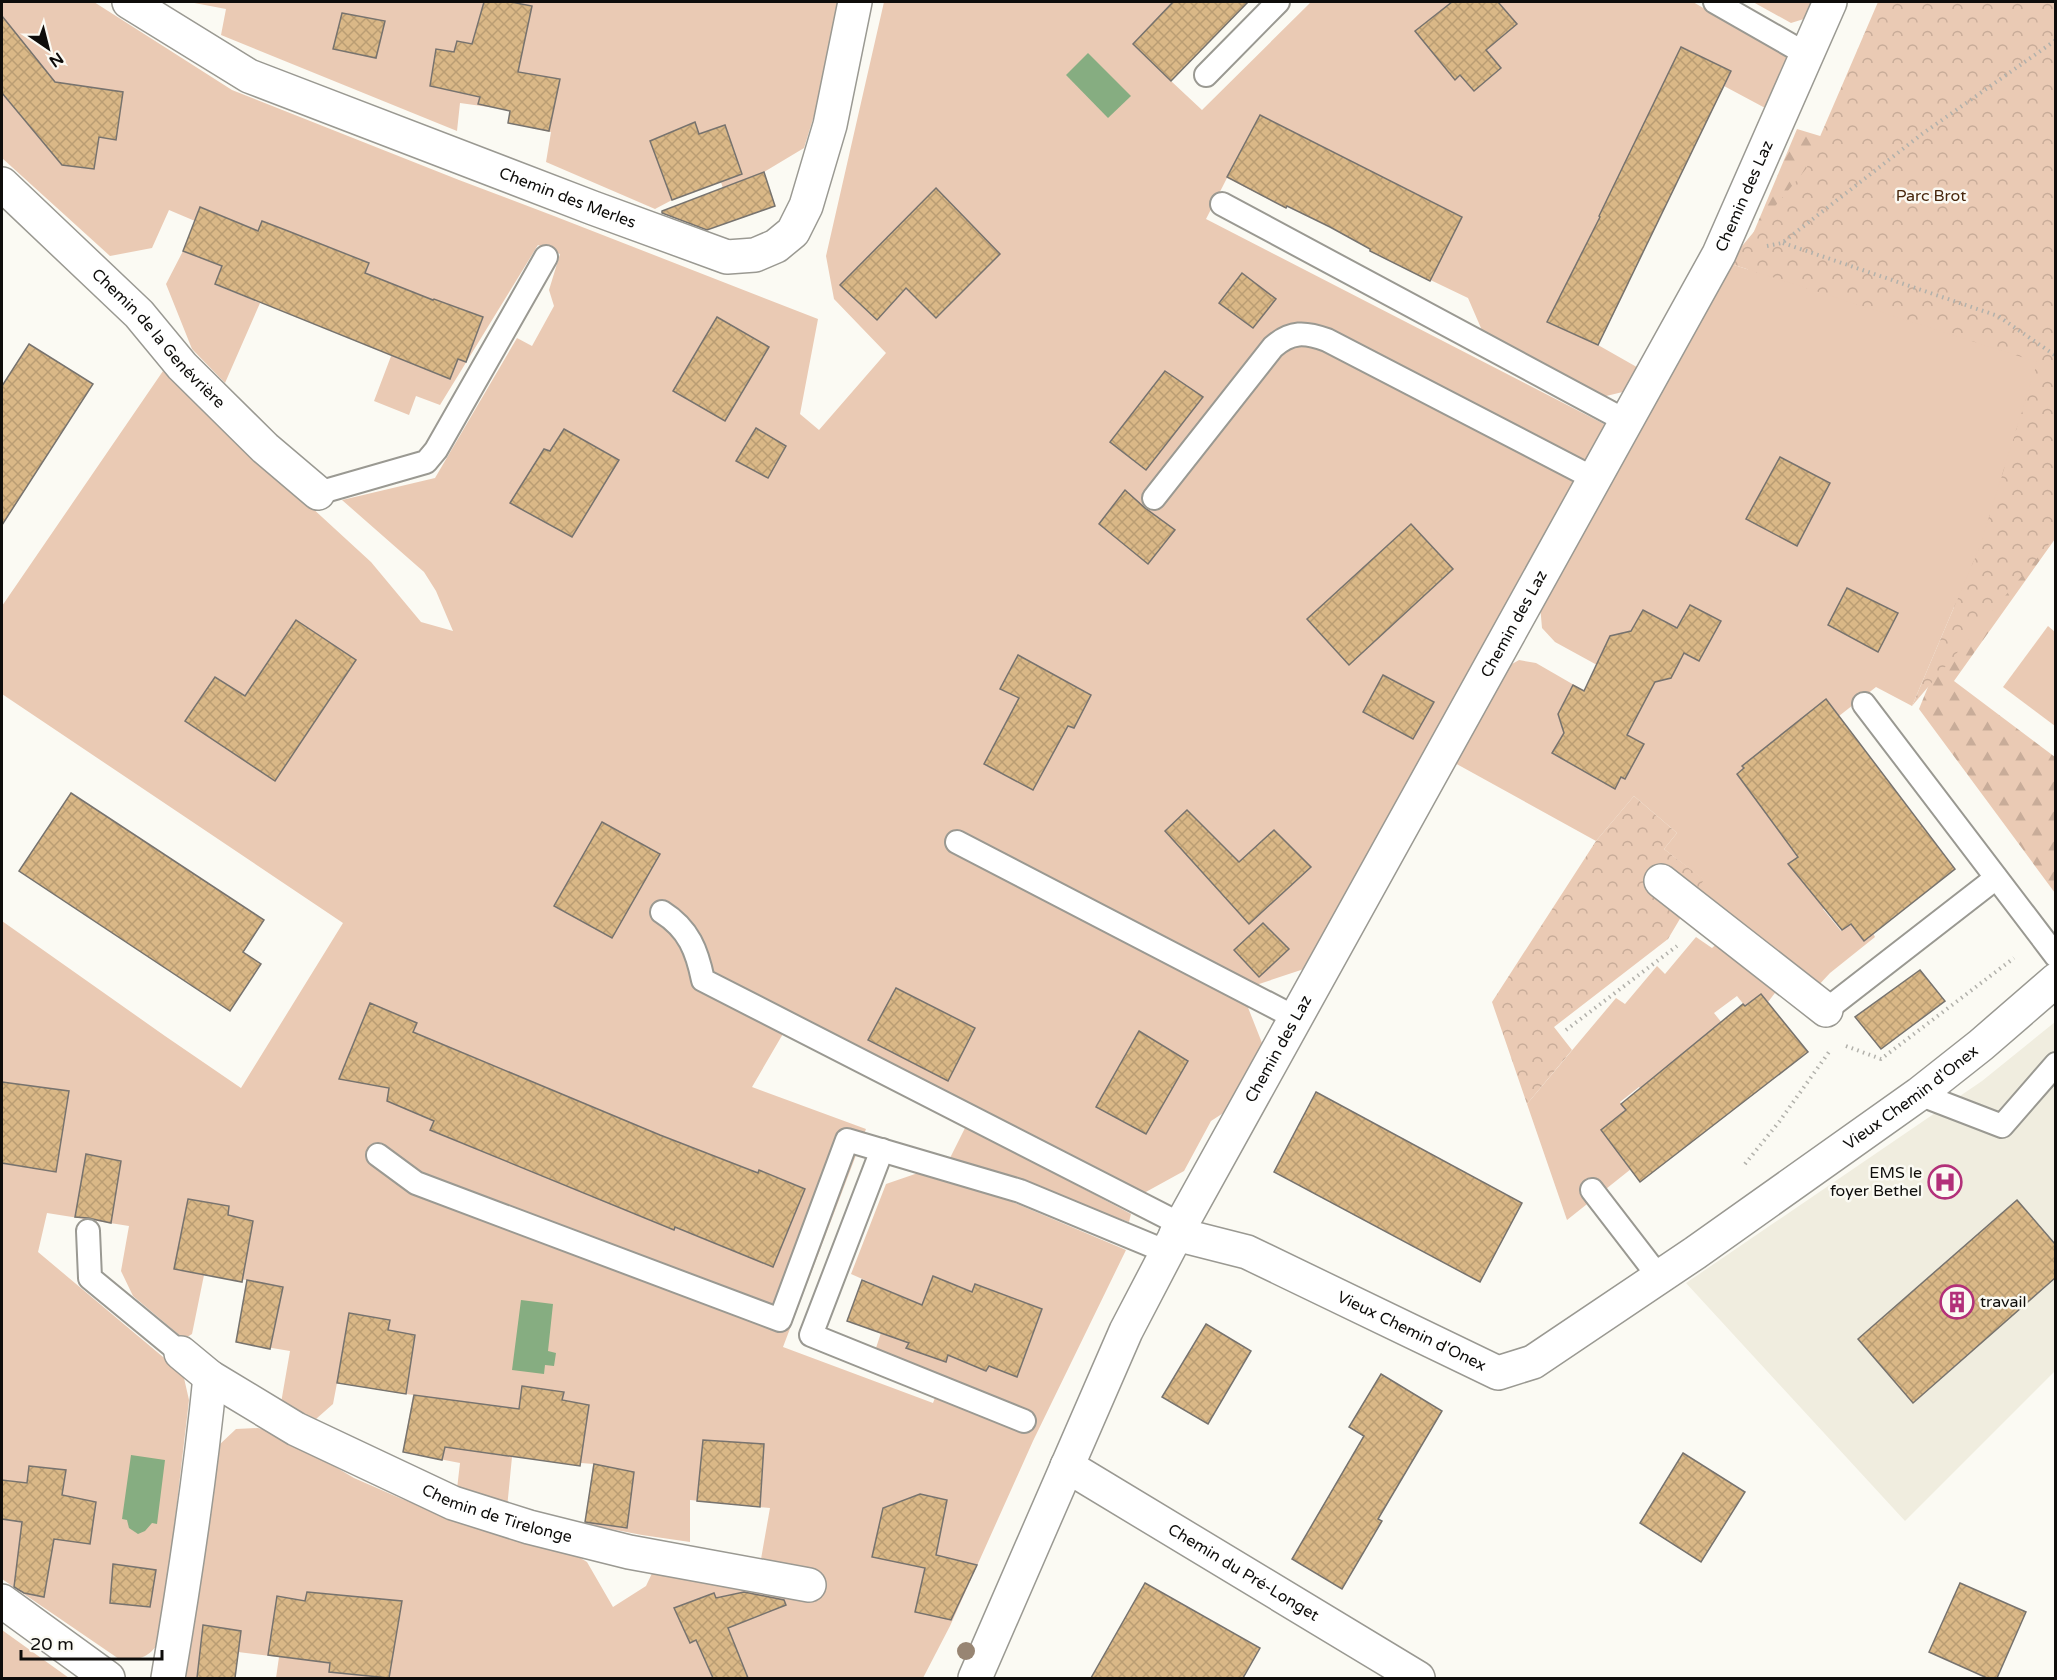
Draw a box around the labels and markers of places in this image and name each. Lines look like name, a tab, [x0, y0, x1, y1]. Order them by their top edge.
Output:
place label: EMS le foyer Bethel	[1830, 1163, 1922, 1201]
hospital icon: EMS le foyer Bethel	[1927, 1164, 1963, 1200]
building icon: travail	[1939, 1284, 1975, 1320]
place label: travail	[1980, 1292, 2026, 1312]

